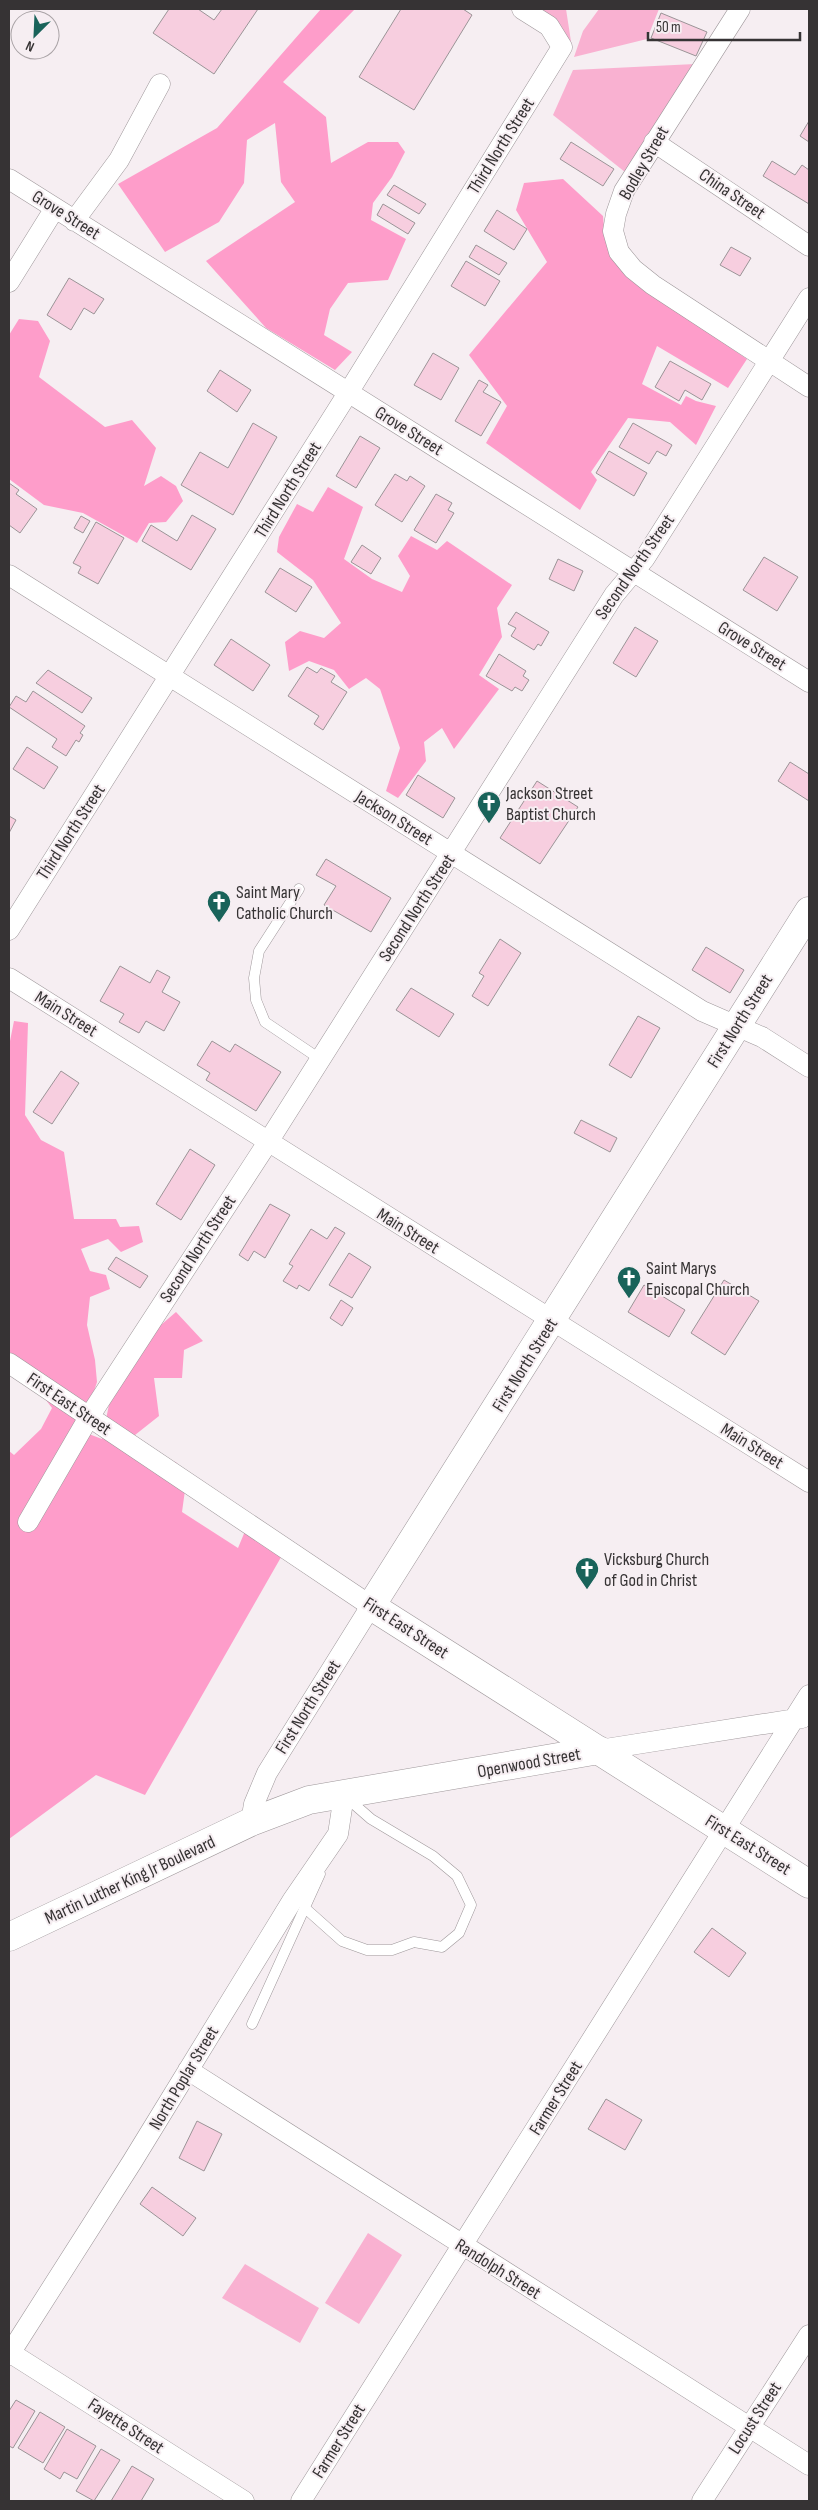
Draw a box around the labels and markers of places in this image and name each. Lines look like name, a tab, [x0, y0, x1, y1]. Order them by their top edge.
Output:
place label: Jackson Street Baptist Church	[505, 783, 596, 825]
church icon: Jackson Street Baptist Church	[476, 790, 502, 824]
place label: Saint Mary Catholic Church	[236, 882, 333, 924]
church icon: Saint Mary Catholic Church	[206, 889, 232, 923]
place label: Saint Marys Episcopal Church	[646, 1258, 750, 1300]
church icon: Saint Marys Episcopal Church	[616, 1265, 642, 1299]
place label: Vicksburg Church of God in Christ	[604, 1549, 709, 1591]
church icon: Vicksburg Church of God in Christ	[574, 1556, 600, 1590]

